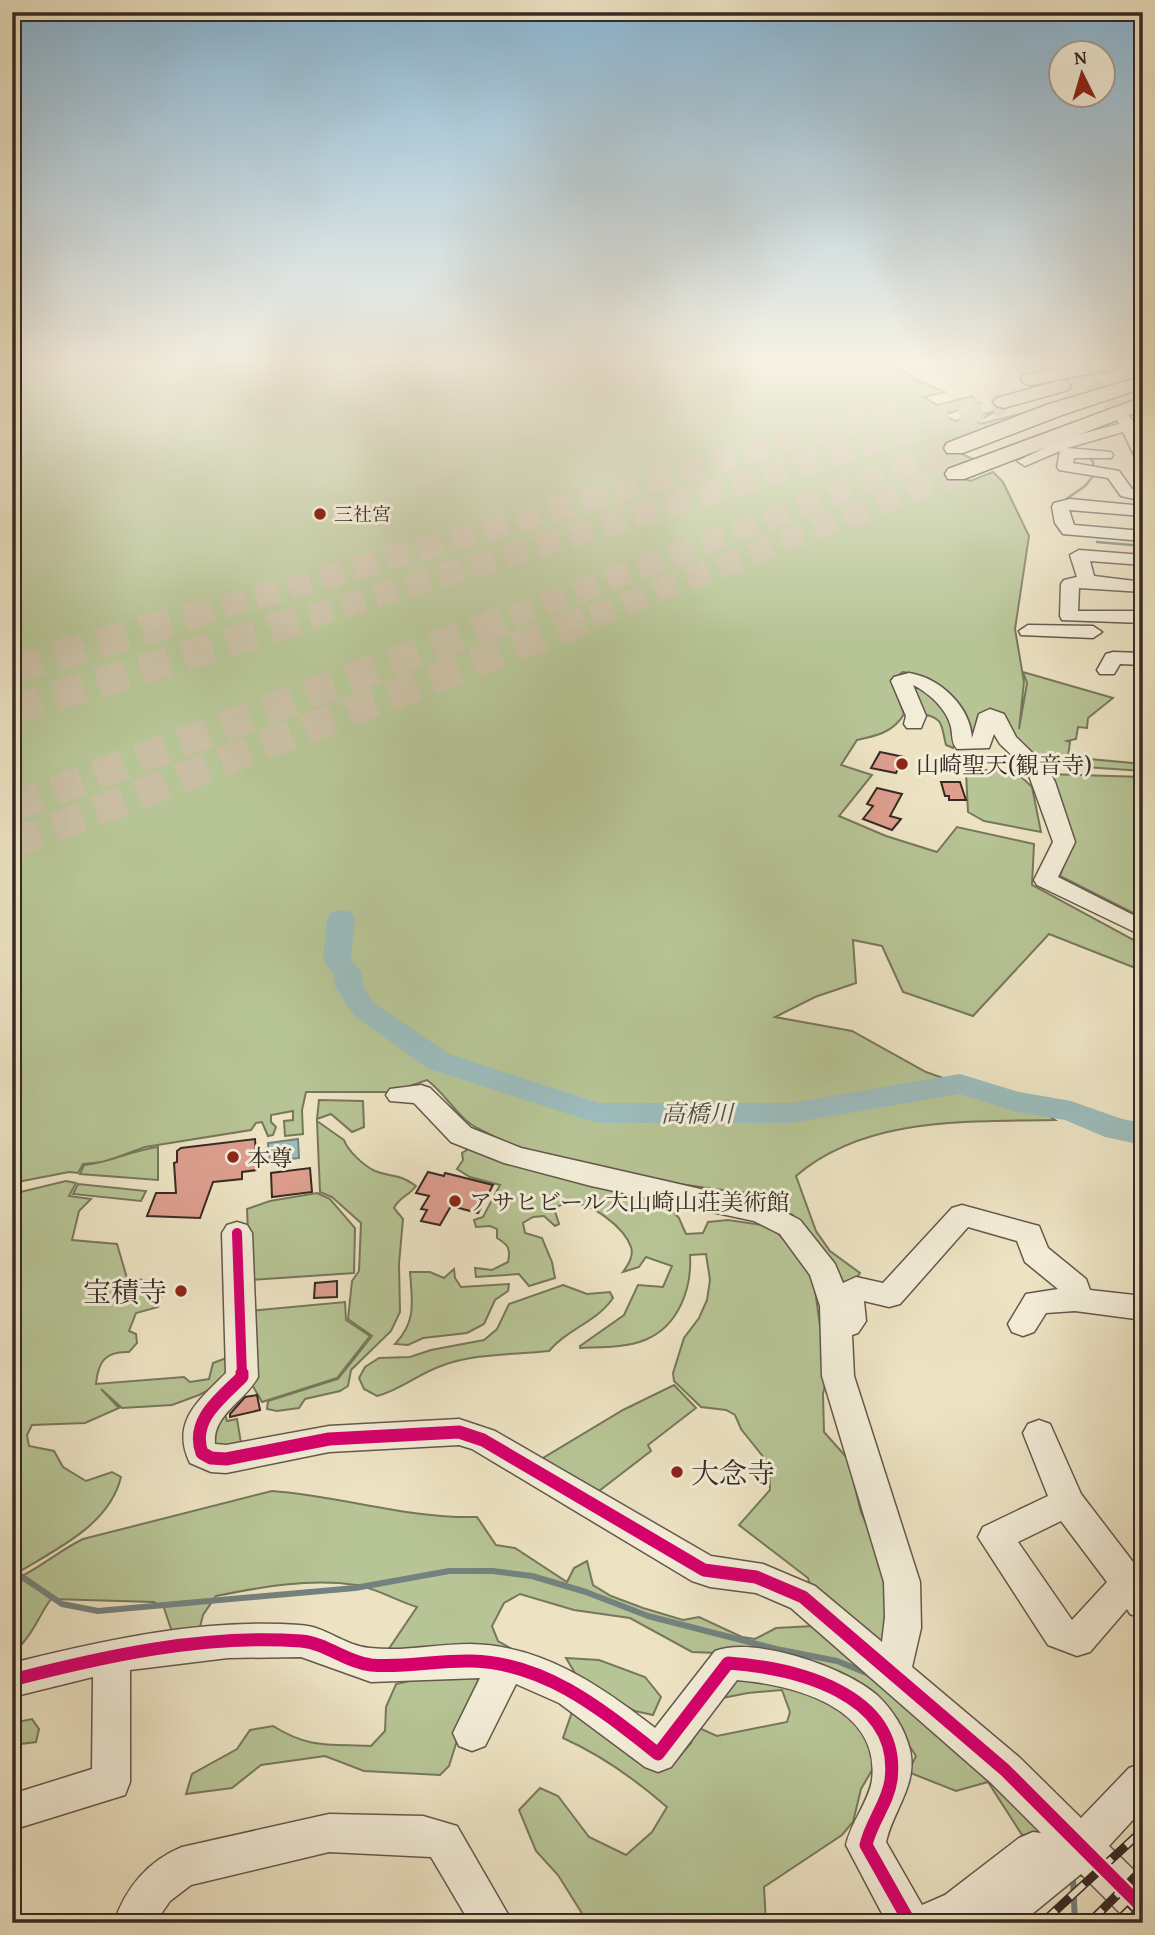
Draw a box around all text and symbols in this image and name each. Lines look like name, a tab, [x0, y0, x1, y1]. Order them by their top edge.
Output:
north arrow	[1046, 38, 1116, 108]
text: N	[1073, 43, 1088, 72]
place label: 三社宮	[334, 500, 391, 528]
marker: 三社宮	[312, 506, 328, 522]
place label: 山崎聖天(観音寺)	[916, 748, 1092, 781]
marker: 山崎聖天(観音寺)	[894, 756, 910, 772]
water label: 高橋川	[661, 1096, 736, 1131]
place label: 本尊	[247, 1141, 293, 1174]
marker: 本尊	[225, 1149, 241, 1165]
place label: アサヒビール大山崎山荘美術館	[469, 1185, 790, 1218]
marker: アサヒビール大山崎山荘美術館	[447, 1193, 463, 1209]
place label: 宝積寺	[83, 1271, 167, 1312]
marker: 宝積寺	[173, 1283, 189, 1299]
place label: 大念寺	[691, 1452, 775, 1493]
marker: 大念寺	[669, 1464, 685, 1480]

